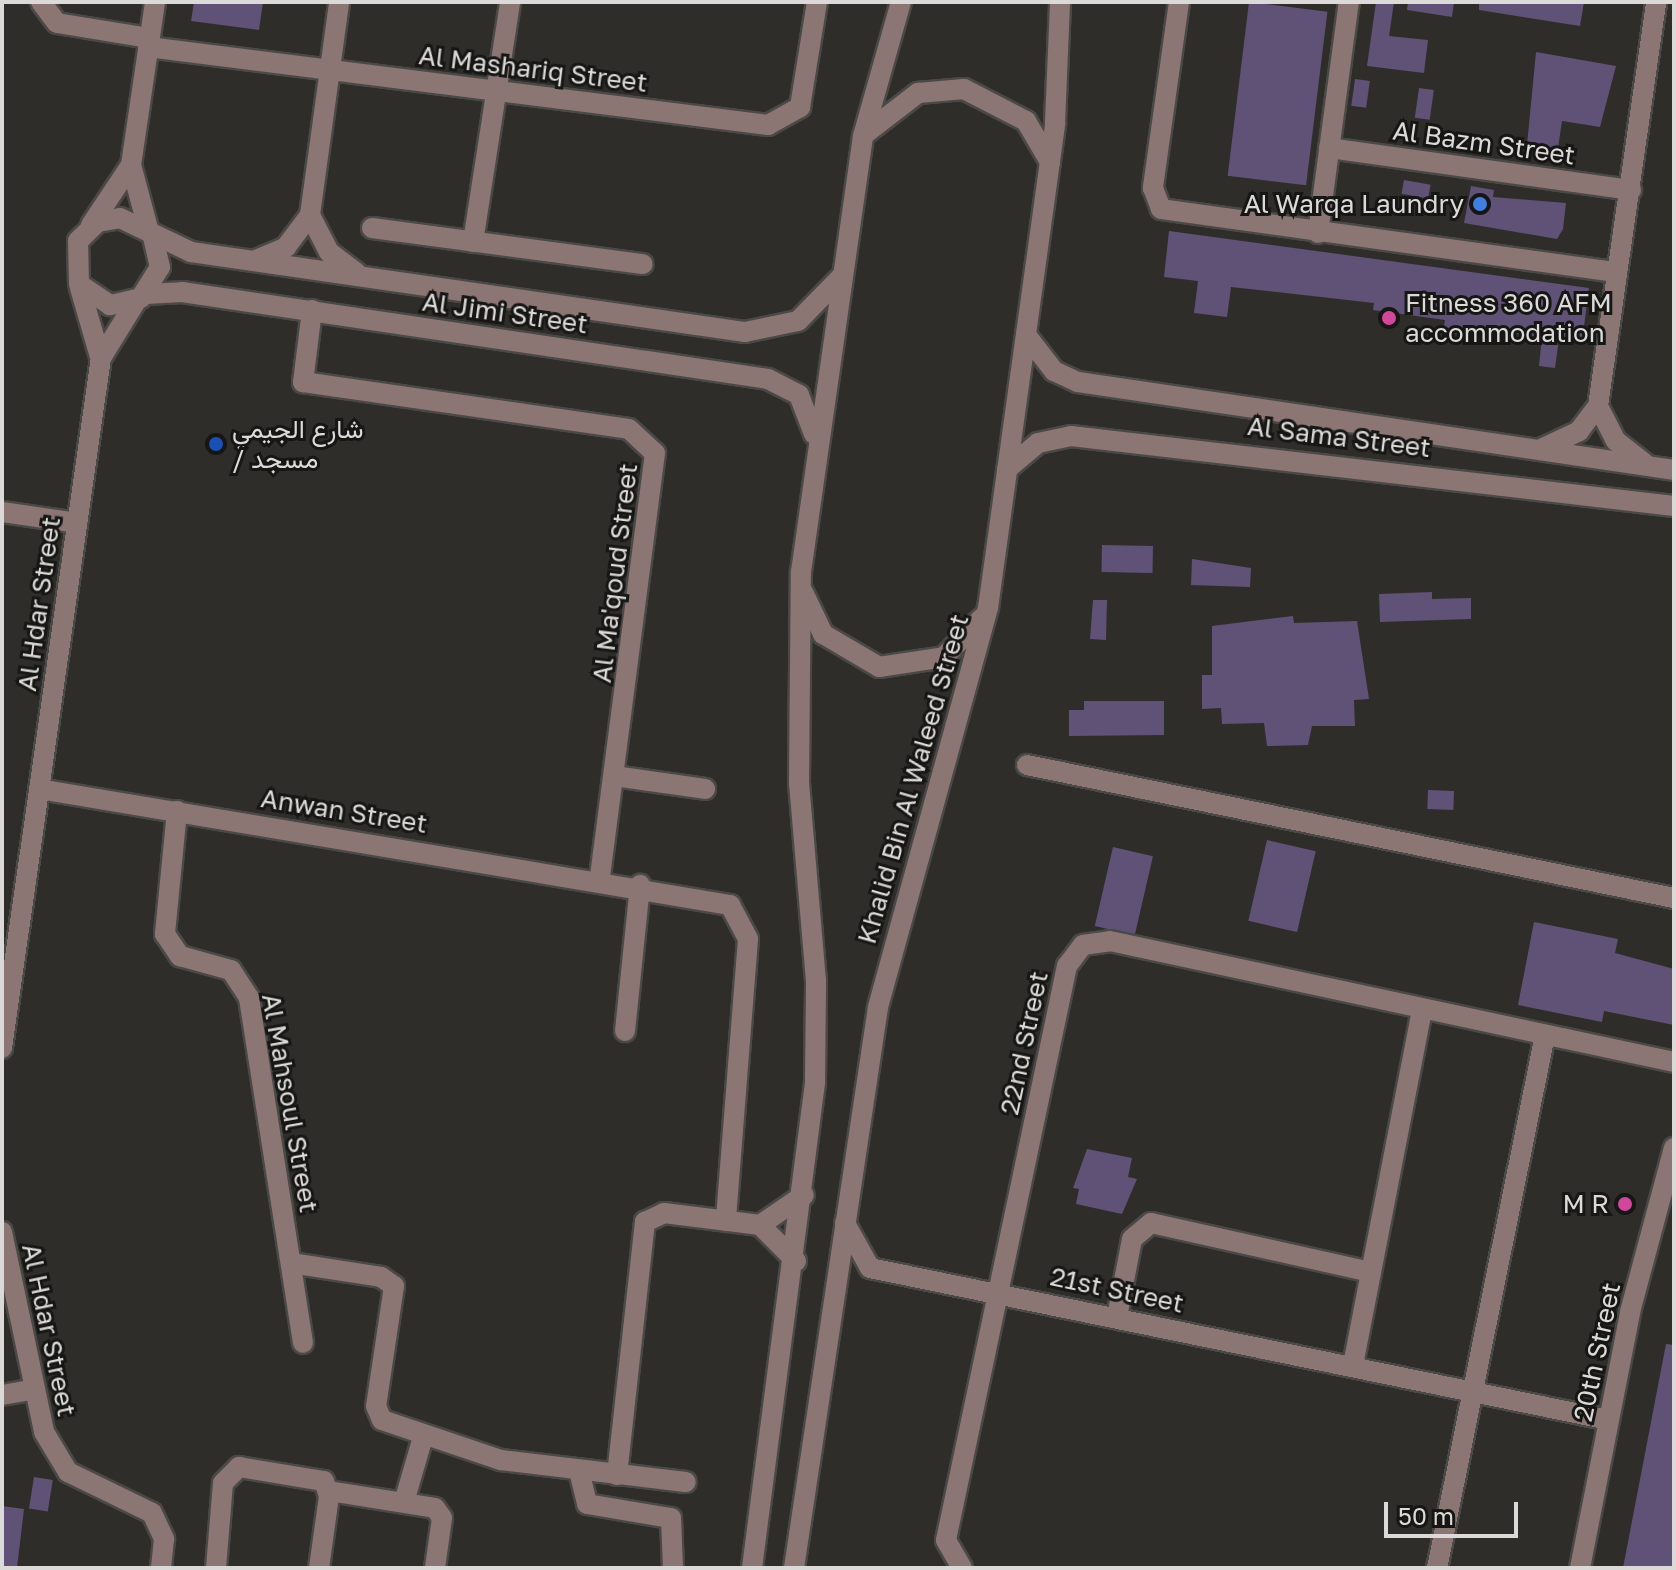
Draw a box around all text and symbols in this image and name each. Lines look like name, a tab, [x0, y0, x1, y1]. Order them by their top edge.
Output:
street label: Al Mashariq Street	[417, 40, 649, 98]
street label: Al Bazm Street	[1391, 115, 1577, 171]
place label: Al Warqa Laundry	[1244, 188, 1464, 220]
marker: Al Warqa Laundry	[1471, 195, 1489, 213]
street label: Al Jimi Street	[420, 286, 590, 340]
place label: Fitness 360 AFM accommodation	[1405, 287, 1612, 348]
marker: Fitness 360 AFM accommodation	[1380, 309, 1398, 327]
street label: Al Sama Street	[1246, 410, 1432, 464]
place label: شارع الجيمي / مسجد	[232, 413, 364, 474]
marker: شارع الجيمي / مسجد	[207, 435, 225, 453]
street label: Al Ma'qoud Street	[586, 462, 644, 684]
street label: Al Hdar Street	[11, 515, 67, 693]
street label: Khalid Bin Al Waleed Street	[851, 611, 975, 947]
street label: Anwan Street	[259, 782, 429, 840]
street label: 22nd Street	[994, 969, 1054, 1117]
street label: Al Mahsoul Street	[255, 991, 325, 1215]
place label: M R	[1562, 1188, 1609, 1220]
marker: M R	[1616, 1195, 1634, 1213]
street label: Al Hdar Street	[15, 1241, 83, 1419]
street label: 21st Street	[1048, 1261, 1186, 1319]
street label: 20th Street	[1567, 1280, 1627, 1424]
scale bar	[1388, 1486, 1522, 1536]
text: 50 m	[1398, 1501, 1454, 1530]

